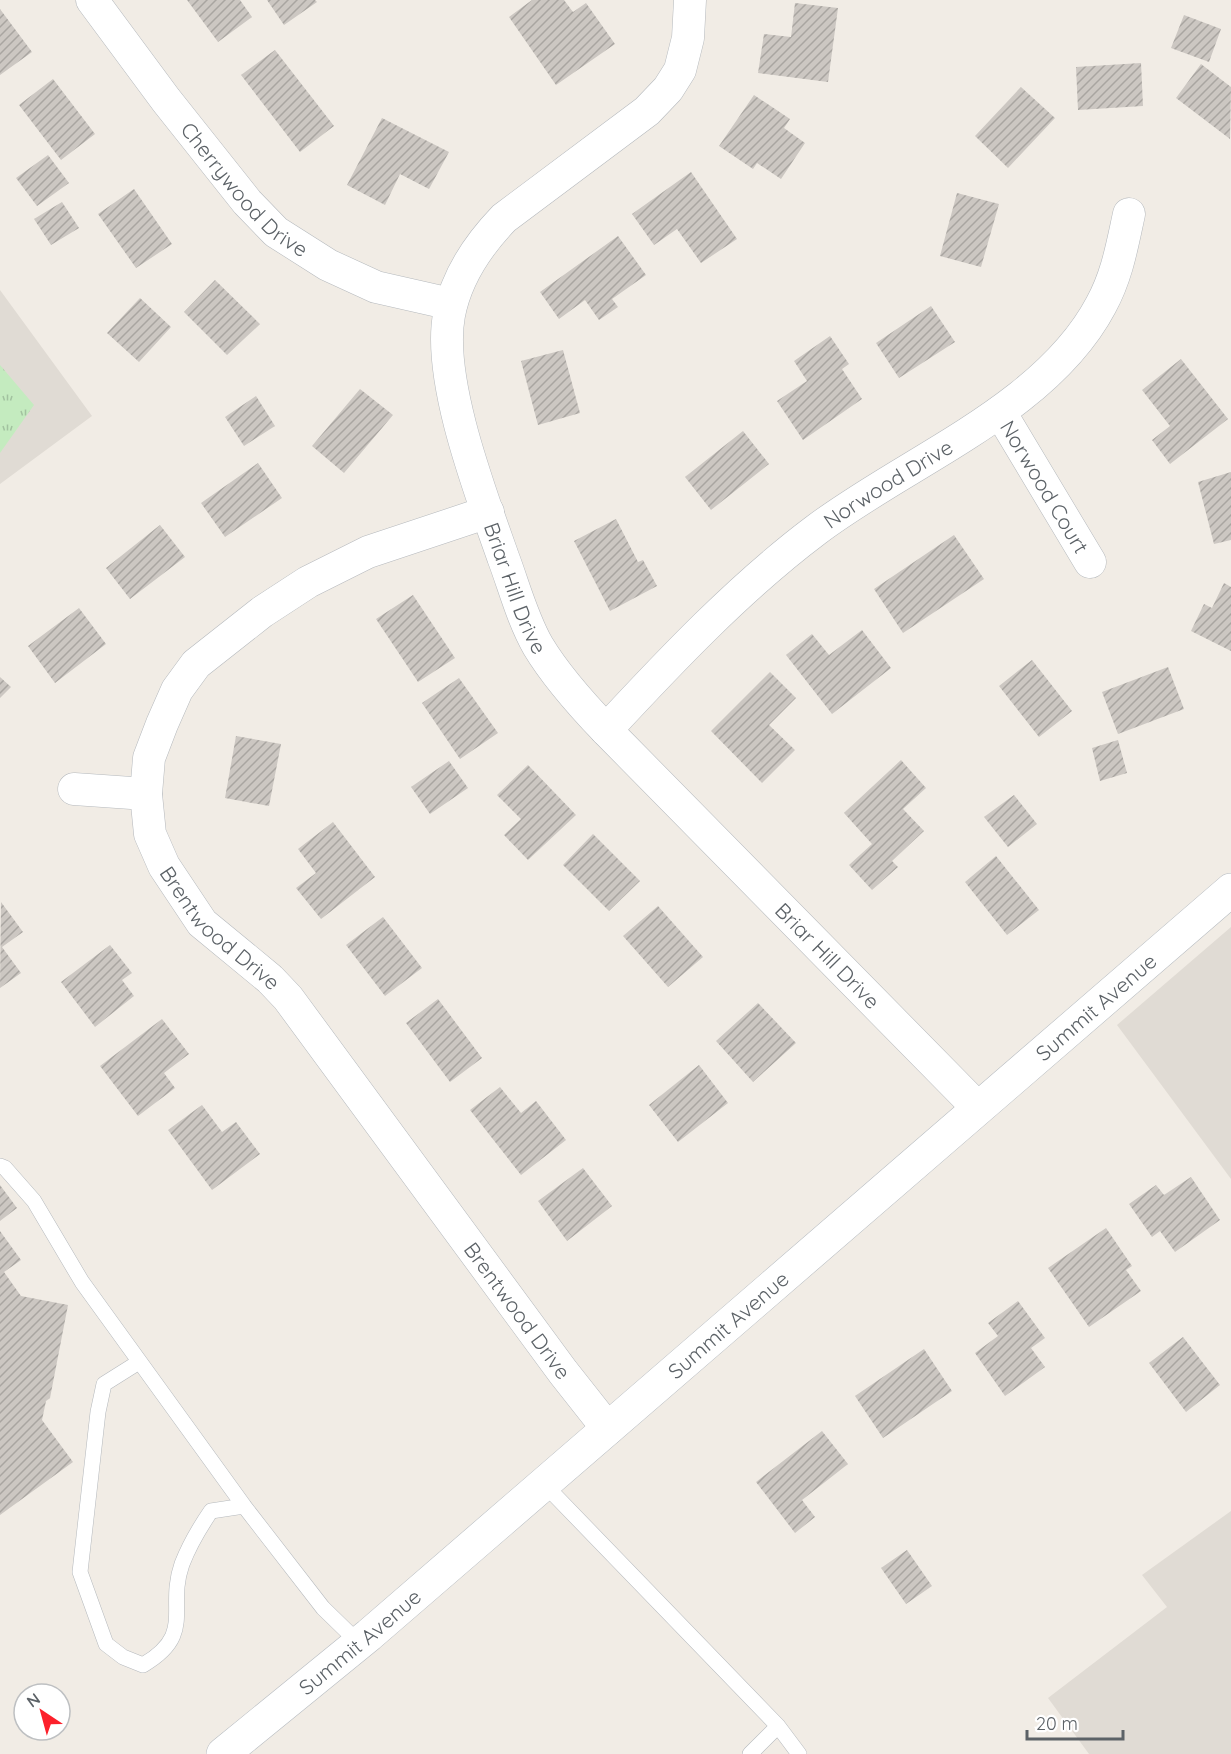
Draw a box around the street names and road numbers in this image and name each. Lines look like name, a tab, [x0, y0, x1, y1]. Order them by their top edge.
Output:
street label: Cherrywood Drive	[176, 117, 313, 262]
street label: Norwood Court	[995, 415, 1095, 558]
street label: Norwood Drive	[818, 433, 957, 534]
street label: Briar Hill Drive	[479, 519, 553, 658]
street label: Brentwood Drive	[155, 861, 286, 995]
street label: Briar Hill Drive	[770, 897, 886, 1014]
street label: Summit Avenue	[1030, 948, 1162, 1066]
street label: Brentwood Drive	[459, 1237, 577, 1384]
street label: Summit Avenue	[662, 1265, 794, 1384]
street label: Summit Avenue	[293, 1583, 426, 1700]

